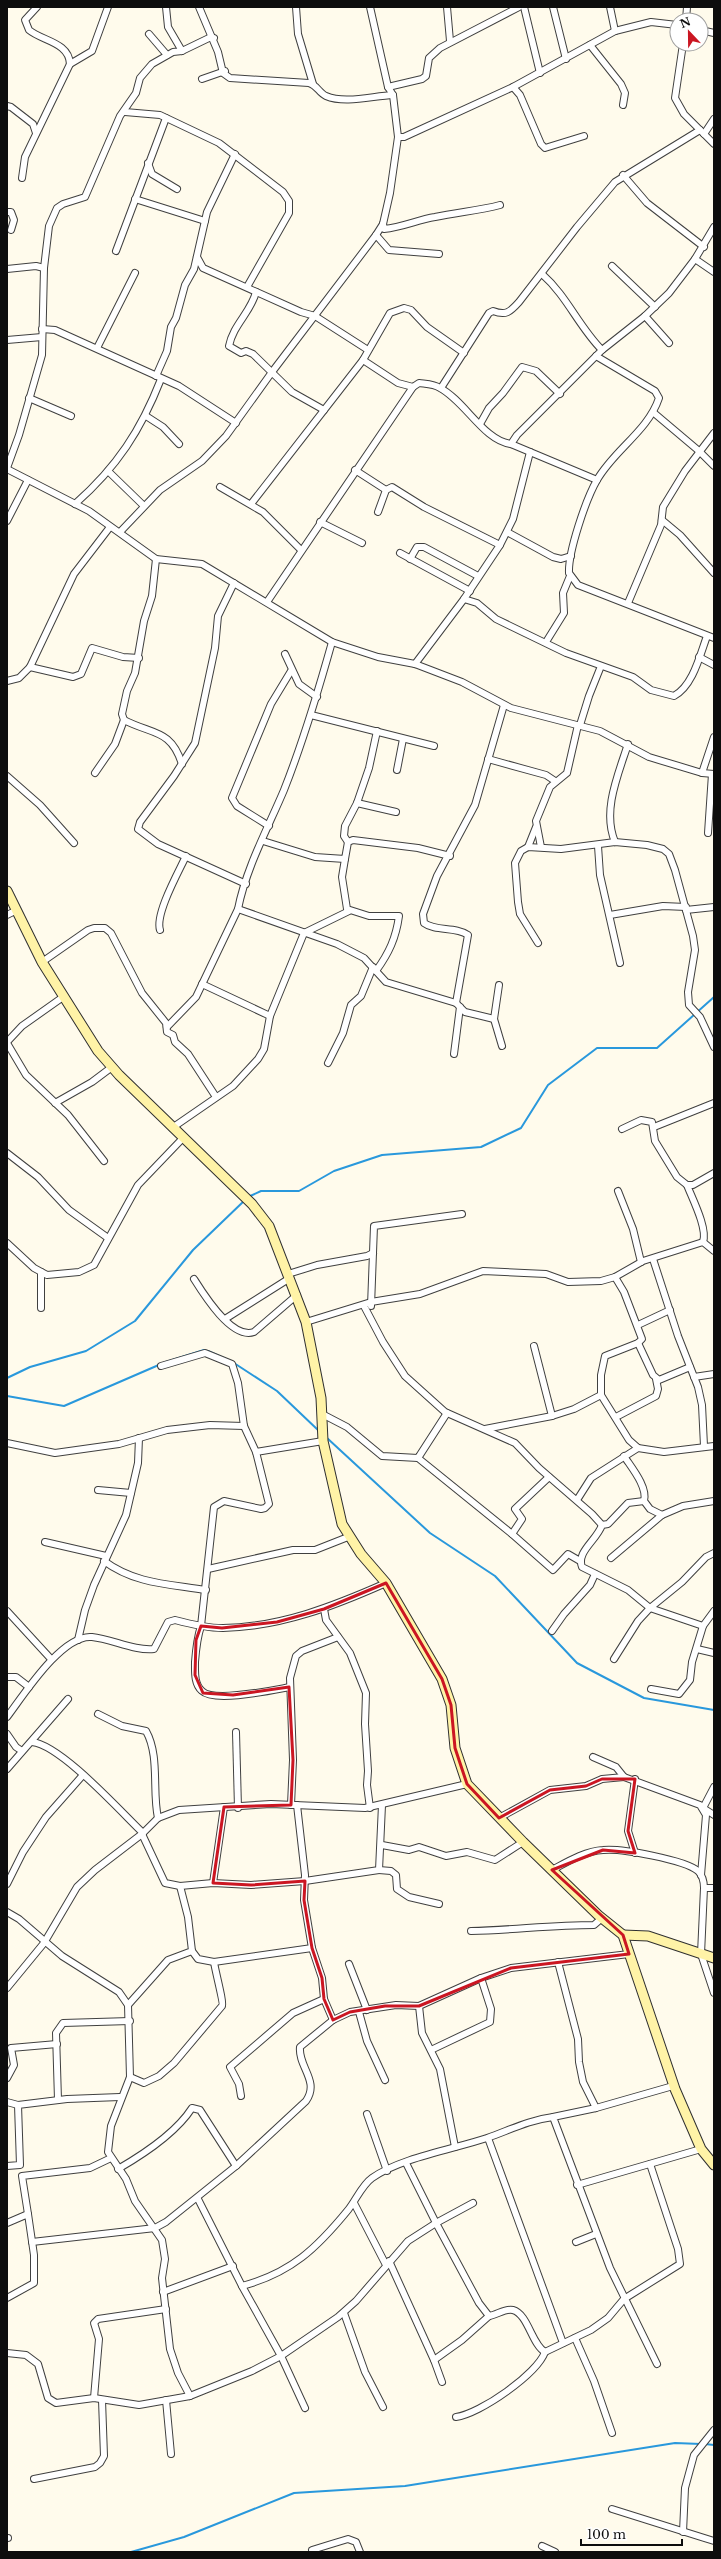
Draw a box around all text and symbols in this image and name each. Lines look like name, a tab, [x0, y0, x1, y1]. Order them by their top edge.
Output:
north arrow	[669, 12, 709, 52]
text: N	[678, 14, 693, 31]
scale bar	[581, 2521, 682, 2547]
text: 100 m	[587, 2527, 626, 2542]

